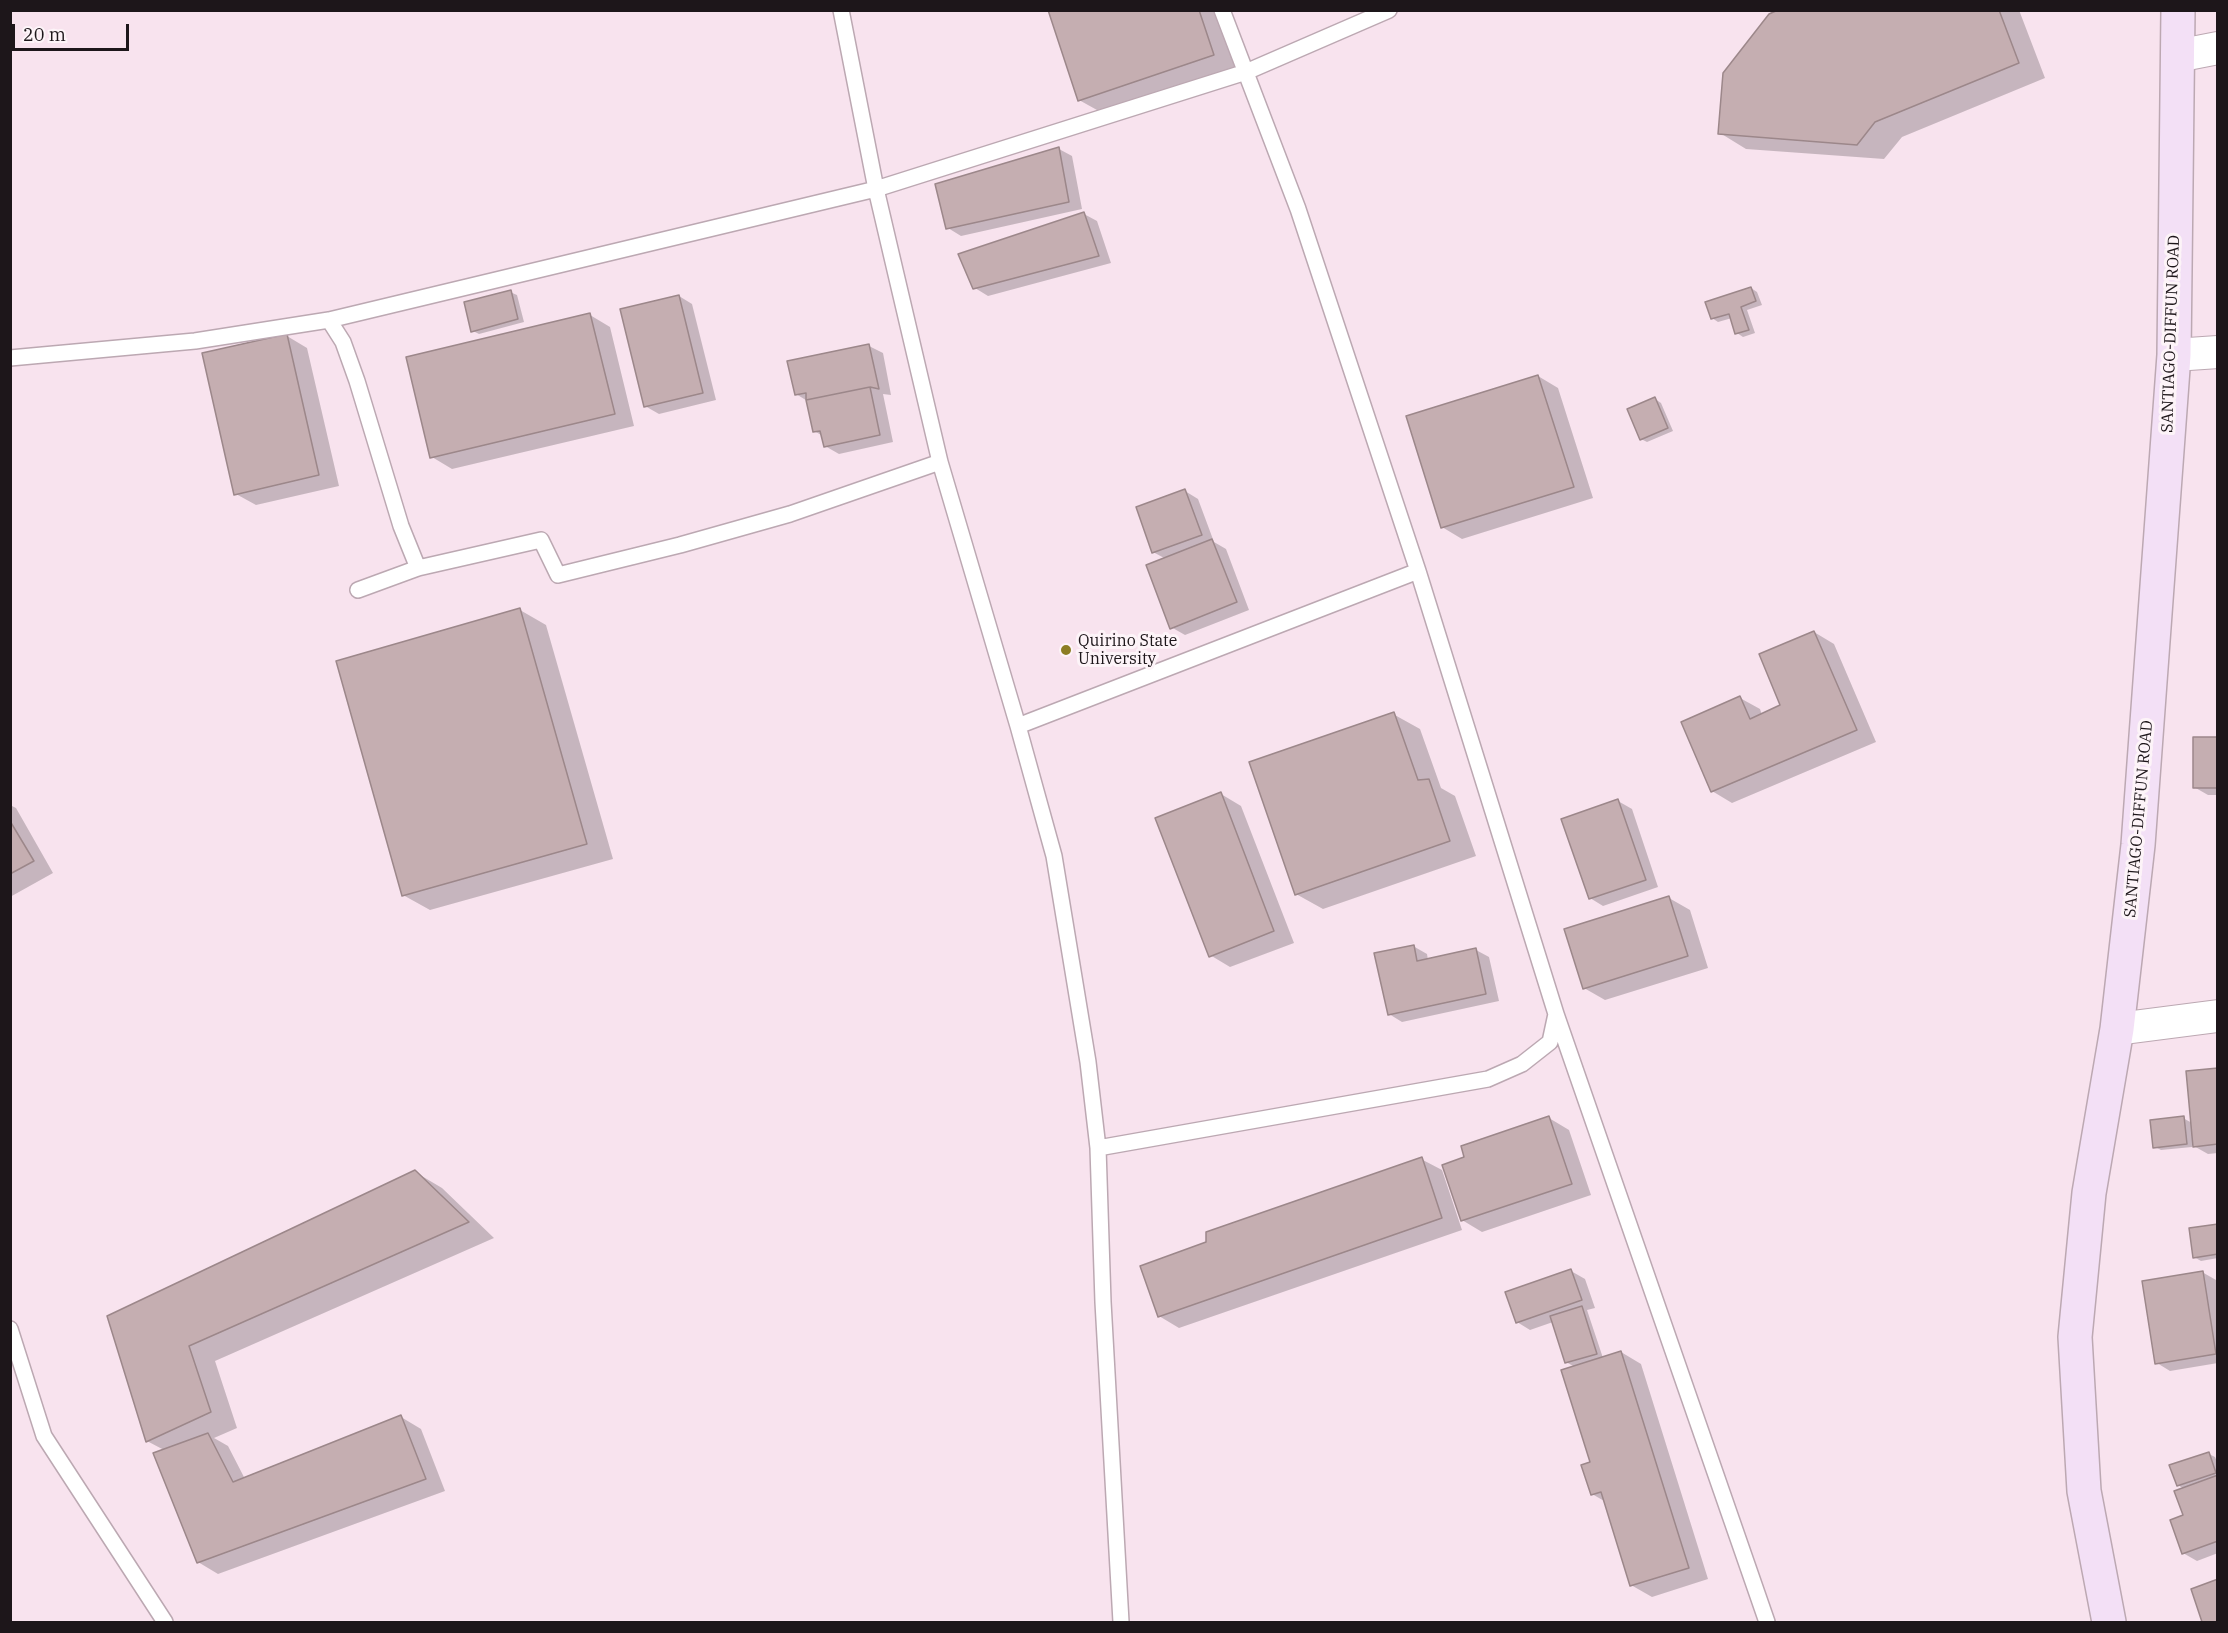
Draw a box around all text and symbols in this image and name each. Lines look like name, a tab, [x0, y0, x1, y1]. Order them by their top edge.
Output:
scale bar	[15, 12, 132, 50]
text: 20 m	[23, 23, 66, 46]
street label: SANTIAGO-DIFFUN ROAD	[2158, 235, 2184, 433]
place label: Quirino State University	[1078, 631, 1177, 669]
marker: Quirino State University	[1059, 643, 1073, 657]
street label: SANTIAGO-DIFFUN ROAD	[2121, 720, 2157, 918]

